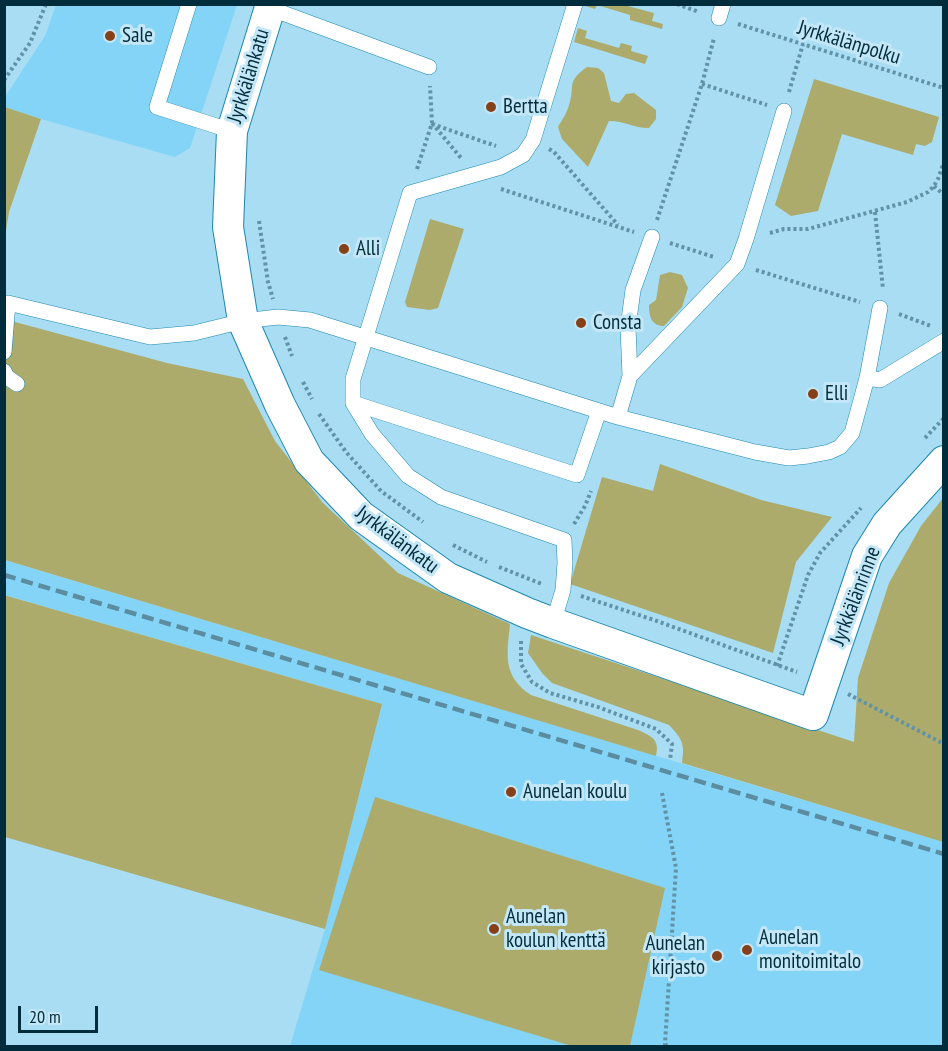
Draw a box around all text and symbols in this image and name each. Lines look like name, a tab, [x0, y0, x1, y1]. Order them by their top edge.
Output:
street label: Jyrkkälänpolku	[794, 15, 904, 71]
place label: Sale	[122, 23, 153, 49]
street label: Jyrkkälänkatu	[223, 26, 275, 126]
marker: Sale	[103, 29, 117, 43]
place label: Bertta	[503, 94, 548, 120]
marker: Bertta	[484, 100, 498, 114]
place label: Alli	[356, 236, 380, 262]
marker: Alli	[337, 242, 351, 256]
place label: Consta	[593, 310, 642, 336]
marker: Consta	[574, 316, 588, 330]
place label: Elli	[825, 381, 848, 407]
marker: Elli	[806, 387, 820, 401]
street label: Jyrkkälänkatu	[351, 501, 443, 579]
street label: Jyrkkälänrinne	[826, 543, 886, 649]
place label: Aunelan koulu	[523, 779, 627, 805]
marker: Aunelan koulu	[504, 785, 518, 799]
place label: Aunelan koulun kenttä	[506, 904, 606, 954]
marker: Aunelan koulun kenttä	[487, 922, 501, 936]
place label: Aunelan monitoimitalo	[759, 925, 861, 975]
place label: Aunelan kirjasto	[646, 931, 705, 981]
marker: Aunelan monitoimitalo	[740, 943, 754, 957]
marker: Aunelan kirjasto	[710, 949, 724, 963]
scale bar	[21, 994, 100, 1032]
text: 20 m	[29, 1005, 61, 1028]

